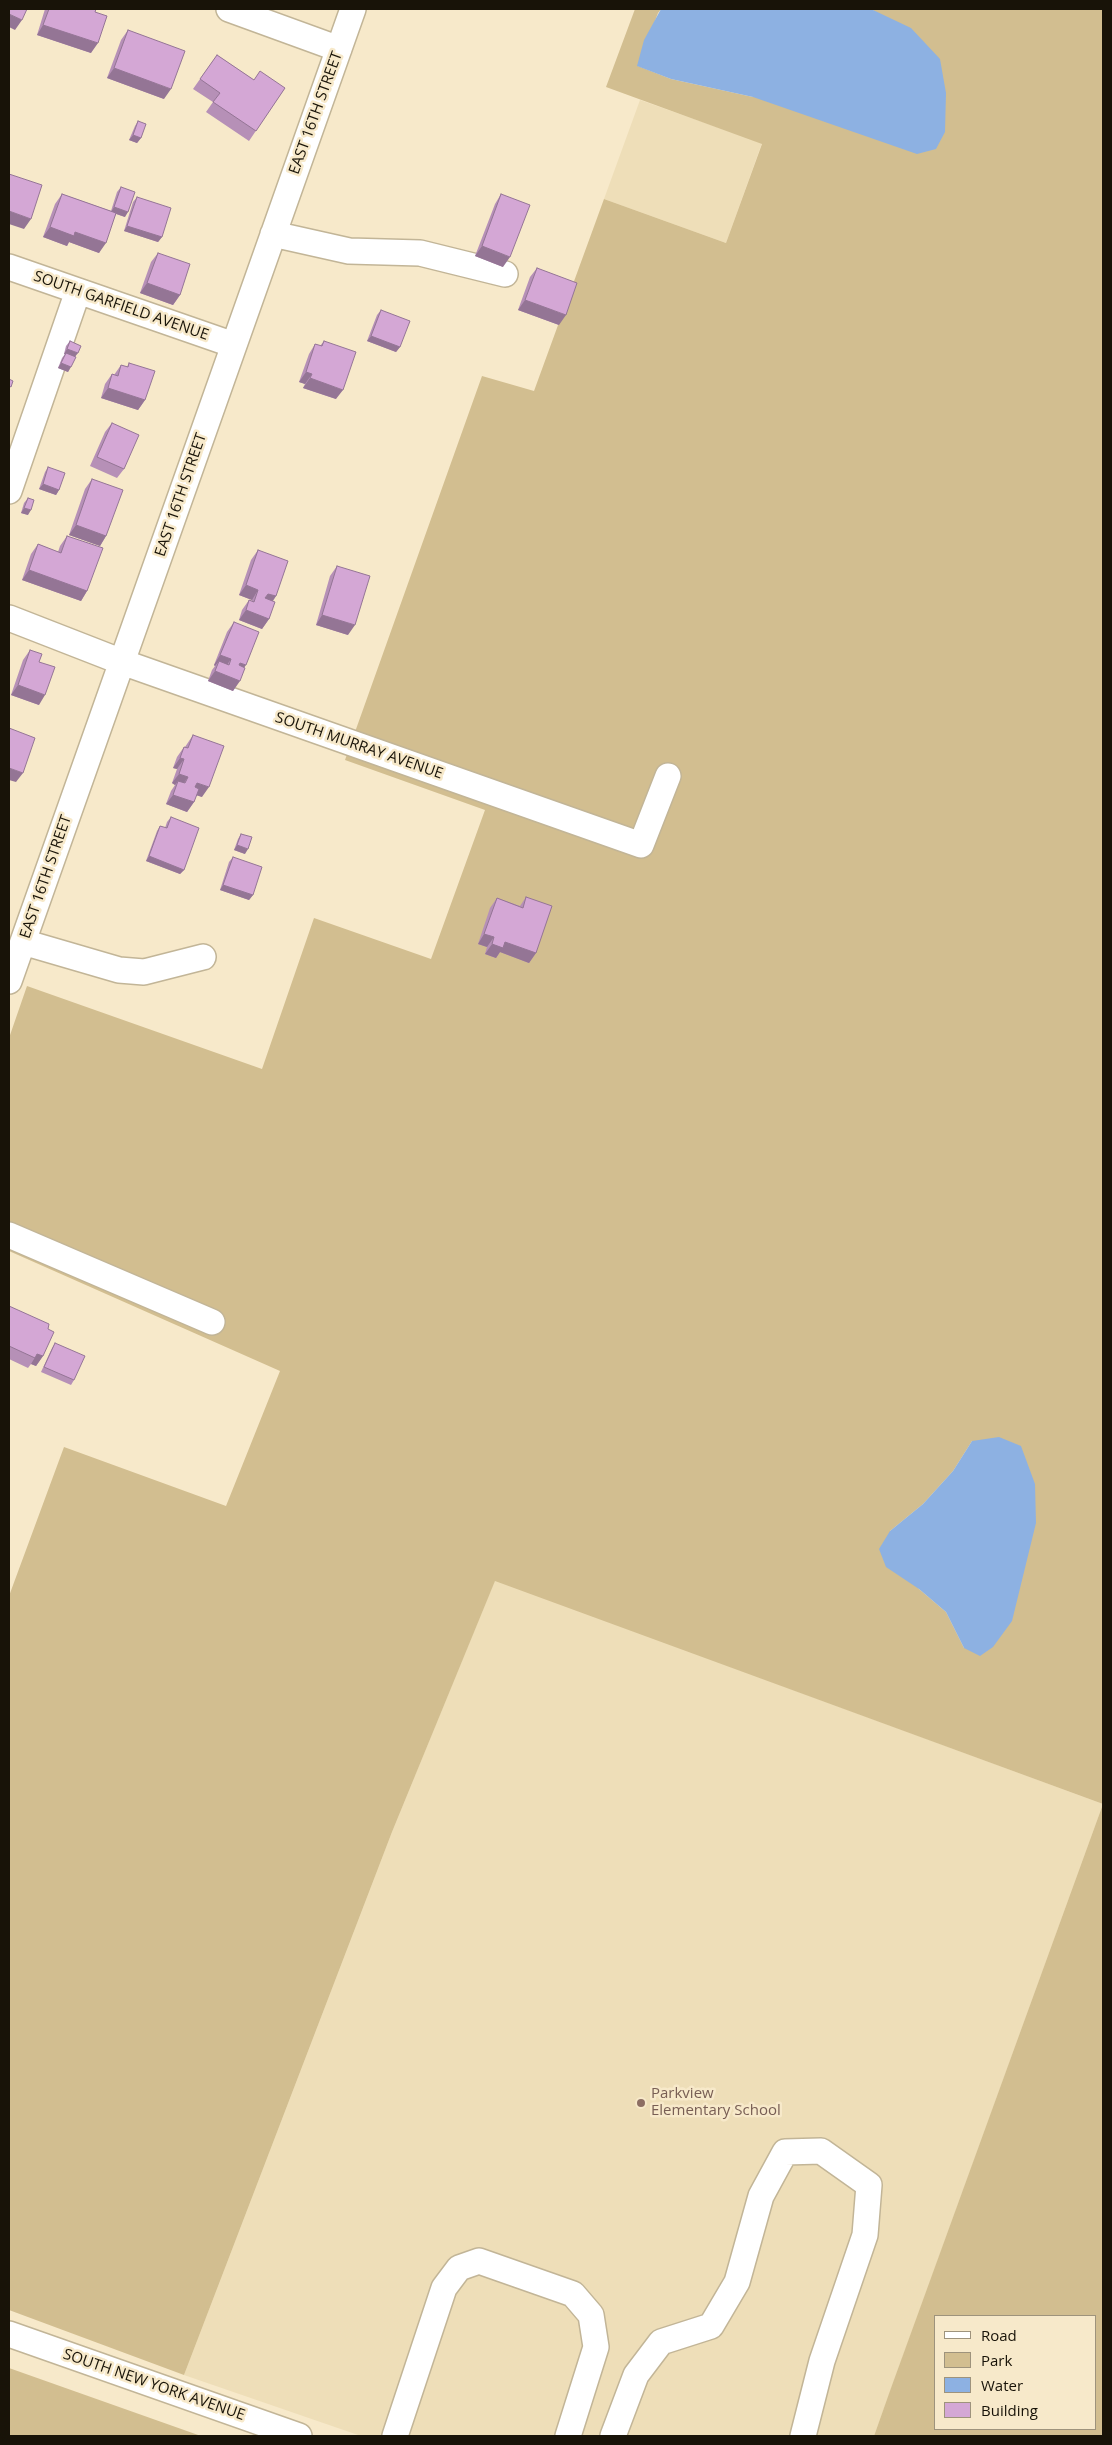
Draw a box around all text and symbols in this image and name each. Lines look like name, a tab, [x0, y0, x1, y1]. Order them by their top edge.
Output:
street label: EAST 16TH STREET	[285, 49, 347, 177]
street label: SOUTH GARFIELD AVENUE	[31, 268, 211, 344]
street label: EAST 16TH STREET	[151, 431, 211, 559]
street label: SOUTH MURRAY AVENUE	[273, 709, 445, 783]
street label: EAST 16TH STREET	[16, 813, 76, 941]
place label: Parkview Elementary School	[651, 2085, 781, 2120]
marker: Parkview Elementary School	[635, 2097, 647, 2109]
legend	[934, 2315, 1097, 2430]
text: Road	[981, 2325, 1017, 2345]
street label: SOUTH NEW YORK AVENUE	[61, 2345, 247, 2425]
text: Park	[981, 2350, 1012, 2370]
text: Water	[981, 2375, 1023, 2395]
text: Building	[981, 2400, 1038, 2420]

